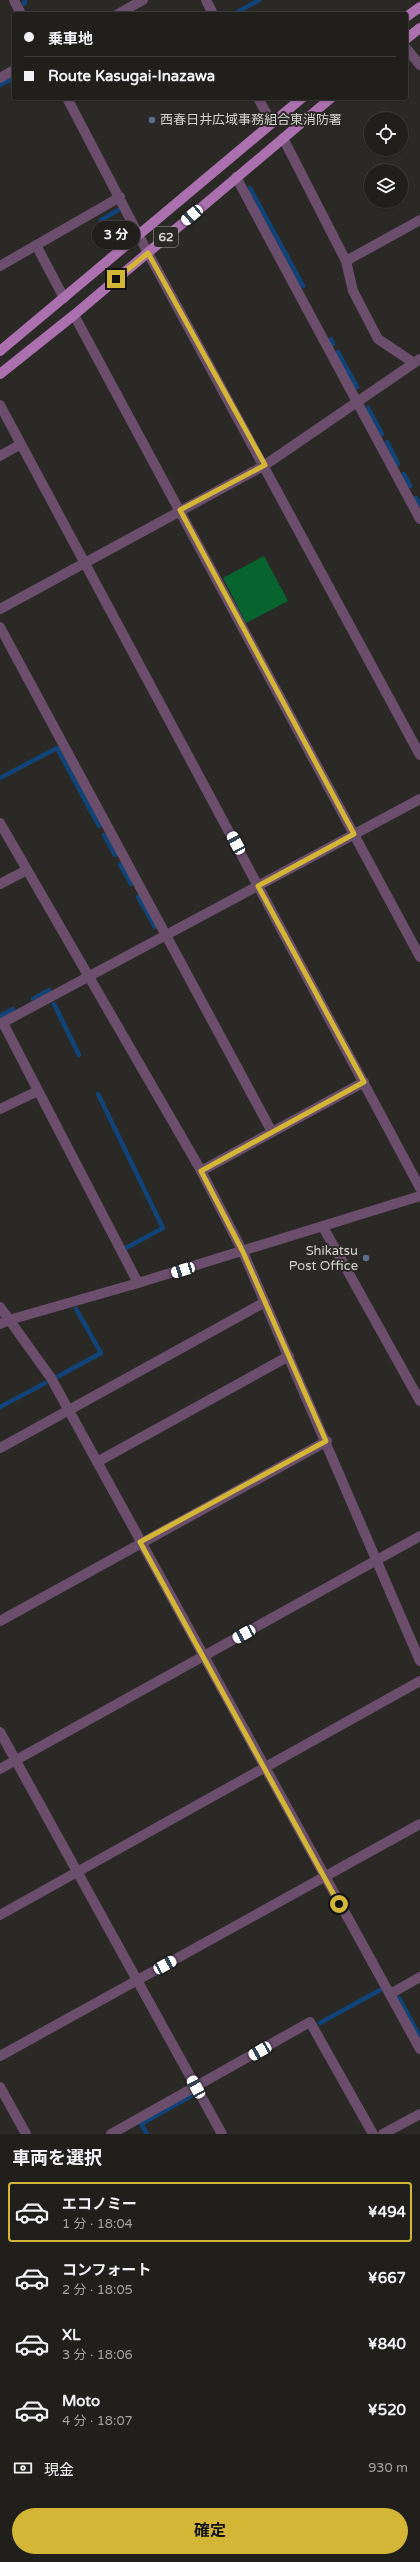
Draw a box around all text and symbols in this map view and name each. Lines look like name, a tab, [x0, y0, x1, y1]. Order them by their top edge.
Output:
text: 乗車地	[48, 30, 93, 48]
text: Route Kasugai-Inazawa	[48, 67, 215, 85]
place label: 西春日井広域事務組合東消防署	[160, 112, 342, 128]
map controls	[364, 112, 408, 208]
button: locate	[364, 112, 408, 156]
marker: 西春日井広域事務組合東消防署	[147, 115, 157, 125]
button: layers	[364, 164, 408, 208]
car	[179, 203, 205, 227]
callout: 3 分	[92, 221, 140, 249]
text: 3 分	[104, 227, 128, 243]
road number: 62	[154, 227, 178, 247]
route end	[107, 270, 125, 288]
car	[225, 830, 247, 856]
place label: Shikatsu Post Office	[289, 1243, 358, 1274]
marker: Shikatsu Post Office	[361, 1253, 371, 1263]
car	[170, 1261, 196, 1279]
car	[231, 1623, 257, 1645]
route start	[330, 1895, 348, 1913]
car	[152, 1954, 178, 1976]
car	[247, 2040, 273, 2062]
car	[185, 2074, 207, 2100]
text: 車両を選択	[12, 2147, 102, 2169]
icon: car	[14, 2194, 50, 2230]
text: エコノミー	[62, 2195, 137, 2213]
text: ¥494	[368, 2203, 406, 2221]
text: 1 分 · 18:04	[62, 2216, 133, 2232]
icon: car	[14, 2260, 50, 2296]
text: コンフォート	[62, 2261, 152, 2279]
text: ¥667	[368, 2269, 406, 2287]
text: 2 分 · 18:05	[62, 2282, 133, 2298]
icon: car	[14, 2326, 50, 2362]
text: XL	[62, 2326, 81, 2344]
text: ¥840	[368, 2335, 406, 2353]
text: 3 分 · 18:06	[62, 2347, 133, 2363]
icon: car	[14, 2392, 50, 2428]
text: Moto	[62, 2392, 100, 2410]
text: ¥520	[368, 2401, 406, 2419]
text: 4 分 · 18:07	[62, 2413, 133, 2429]
icon: cash	[12, 2457, 34, 2479]
text: 930 m	[368, 2460, 408, 2476]
text: 現金	[44, 2461, 74, 2479]
button: 確定	[12, 2508, 408, 2554]

